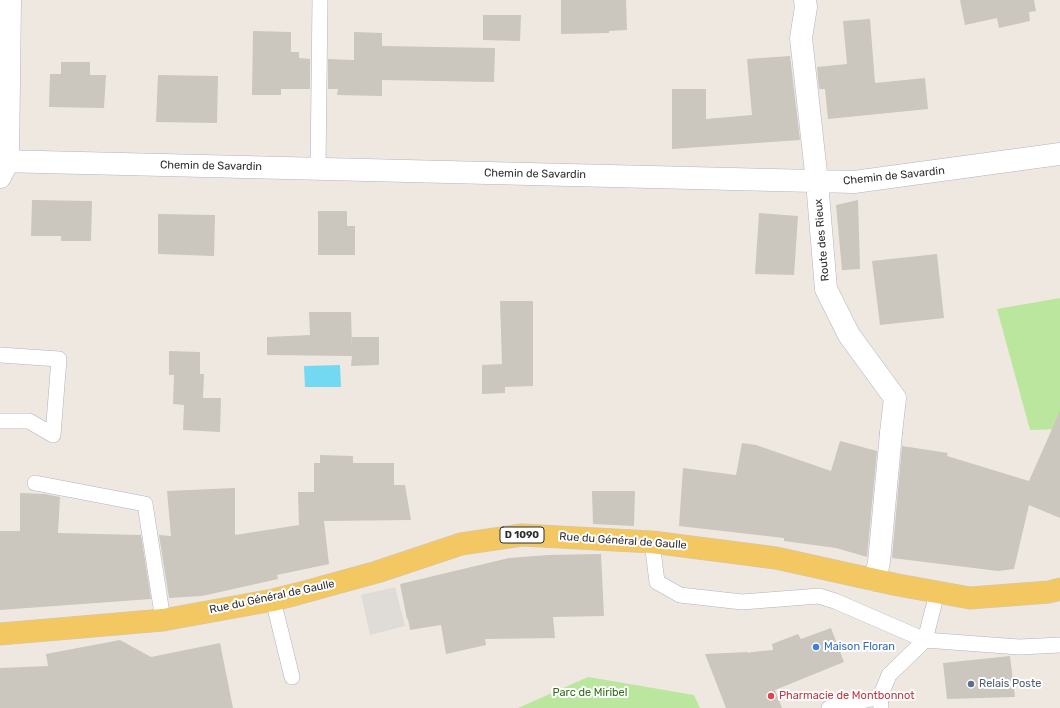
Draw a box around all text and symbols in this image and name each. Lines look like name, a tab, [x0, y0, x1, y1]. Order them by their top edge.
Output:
street label: Chemin de Savardin	[160, 159, 262, 173]
street label: Chemin de Savardin	[843, 164, 945, 188]
street label: Chemin de Savardin	[484, 167, 586, 181]
street label: Route des Rieux	[812, 198, 832, 282]
road number: D 1090	[500, 527, 544, 543]
street label: Rue du Général de Gaulle	[559, 530, 687, 552]
street label: Rue du Général de Gaulle	[208, 577, 336, 617]
place label: Maison Floran	[824, 640, 895, 654]
marker: Maison Floran	[811, 642, 821, 652]
place label: Relais Poste	[979, 677, 1041, 691]
marker: Relais Poste	[966, 679, 976, 689]
park label: Parc de Miribel	[553, 686, 627, 700]
place label: Pharmacie de Montbonnot	[779, 689, 915, 703]
marker: Pharmacie de Montbonnot	[766, 691, 776, 701]

